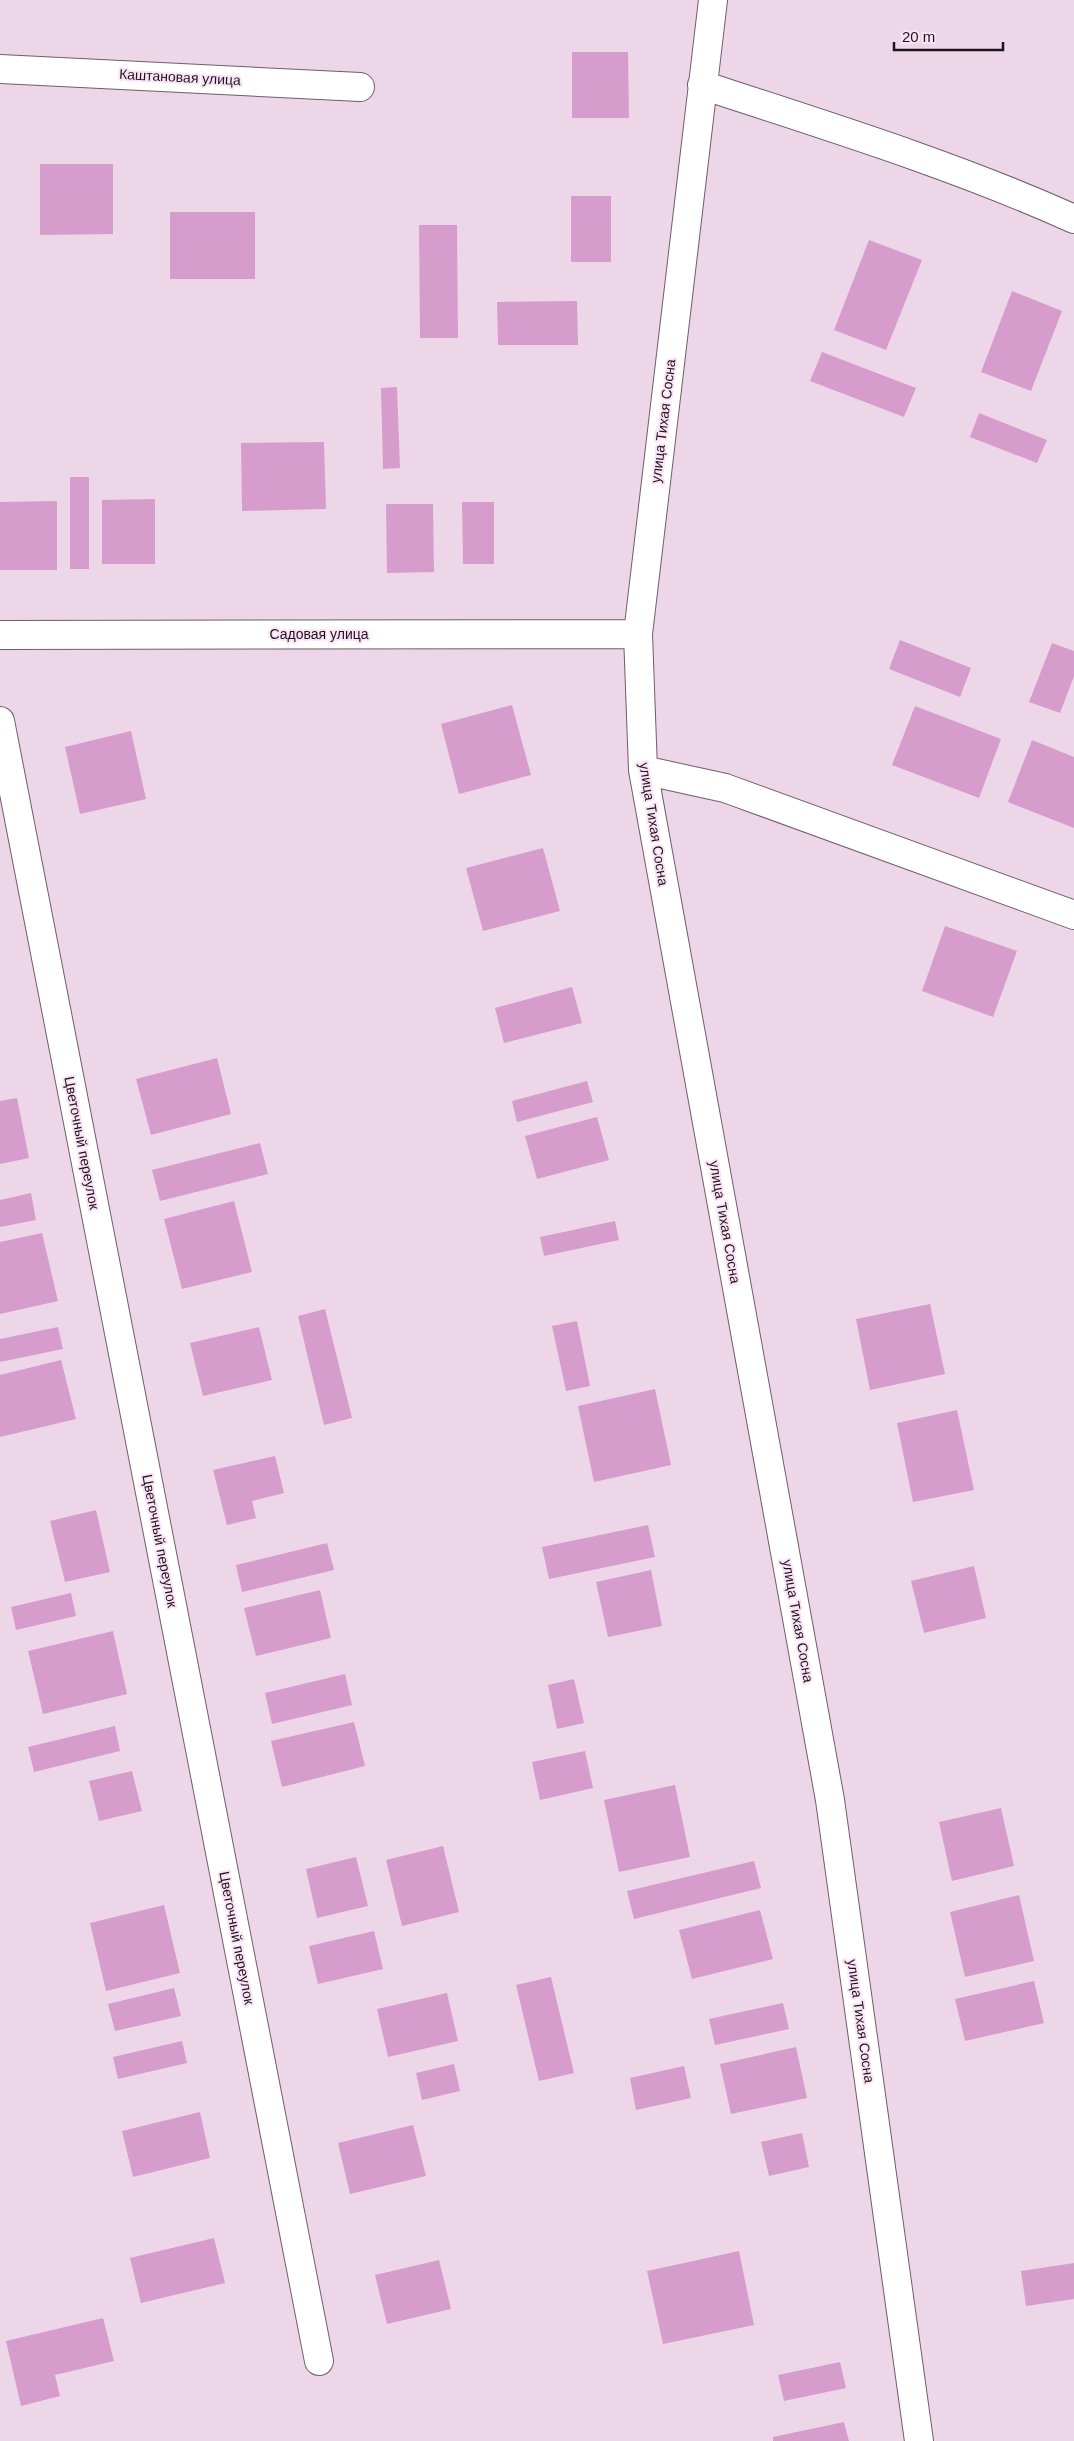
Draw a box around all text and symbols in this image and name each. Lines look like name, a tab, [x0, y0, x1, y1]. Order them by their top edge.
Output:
scale bar	[894, 20, 1003, 52]
text: 20 m	[902, 28, 935, 45]
street label: Каштановая улица	[119, 66, 241, 88]
street label: улица Тихая Сосна	[647, 358, 679, 484]
street label: Садовая улица	[269, 626, 369, 642]
street label: улица Тихая Сосна	[636, 761, 672, 887]
street label: Цветочный переулок	[61, 1075, 103, 1212]
street label: улица Тихая Сосна	[706, 1159, 744, 1285]
street label: Цветочный переулок	[139, 1473, 181, 1610]
street label: улица Тихая Сосна	[779, 1558, 817, 1684]
street label: Цветочный переулок	[216, 1870, 258, 2007]
street label: улица Тихая Сосна	[844, 1958, 878, 2084]

